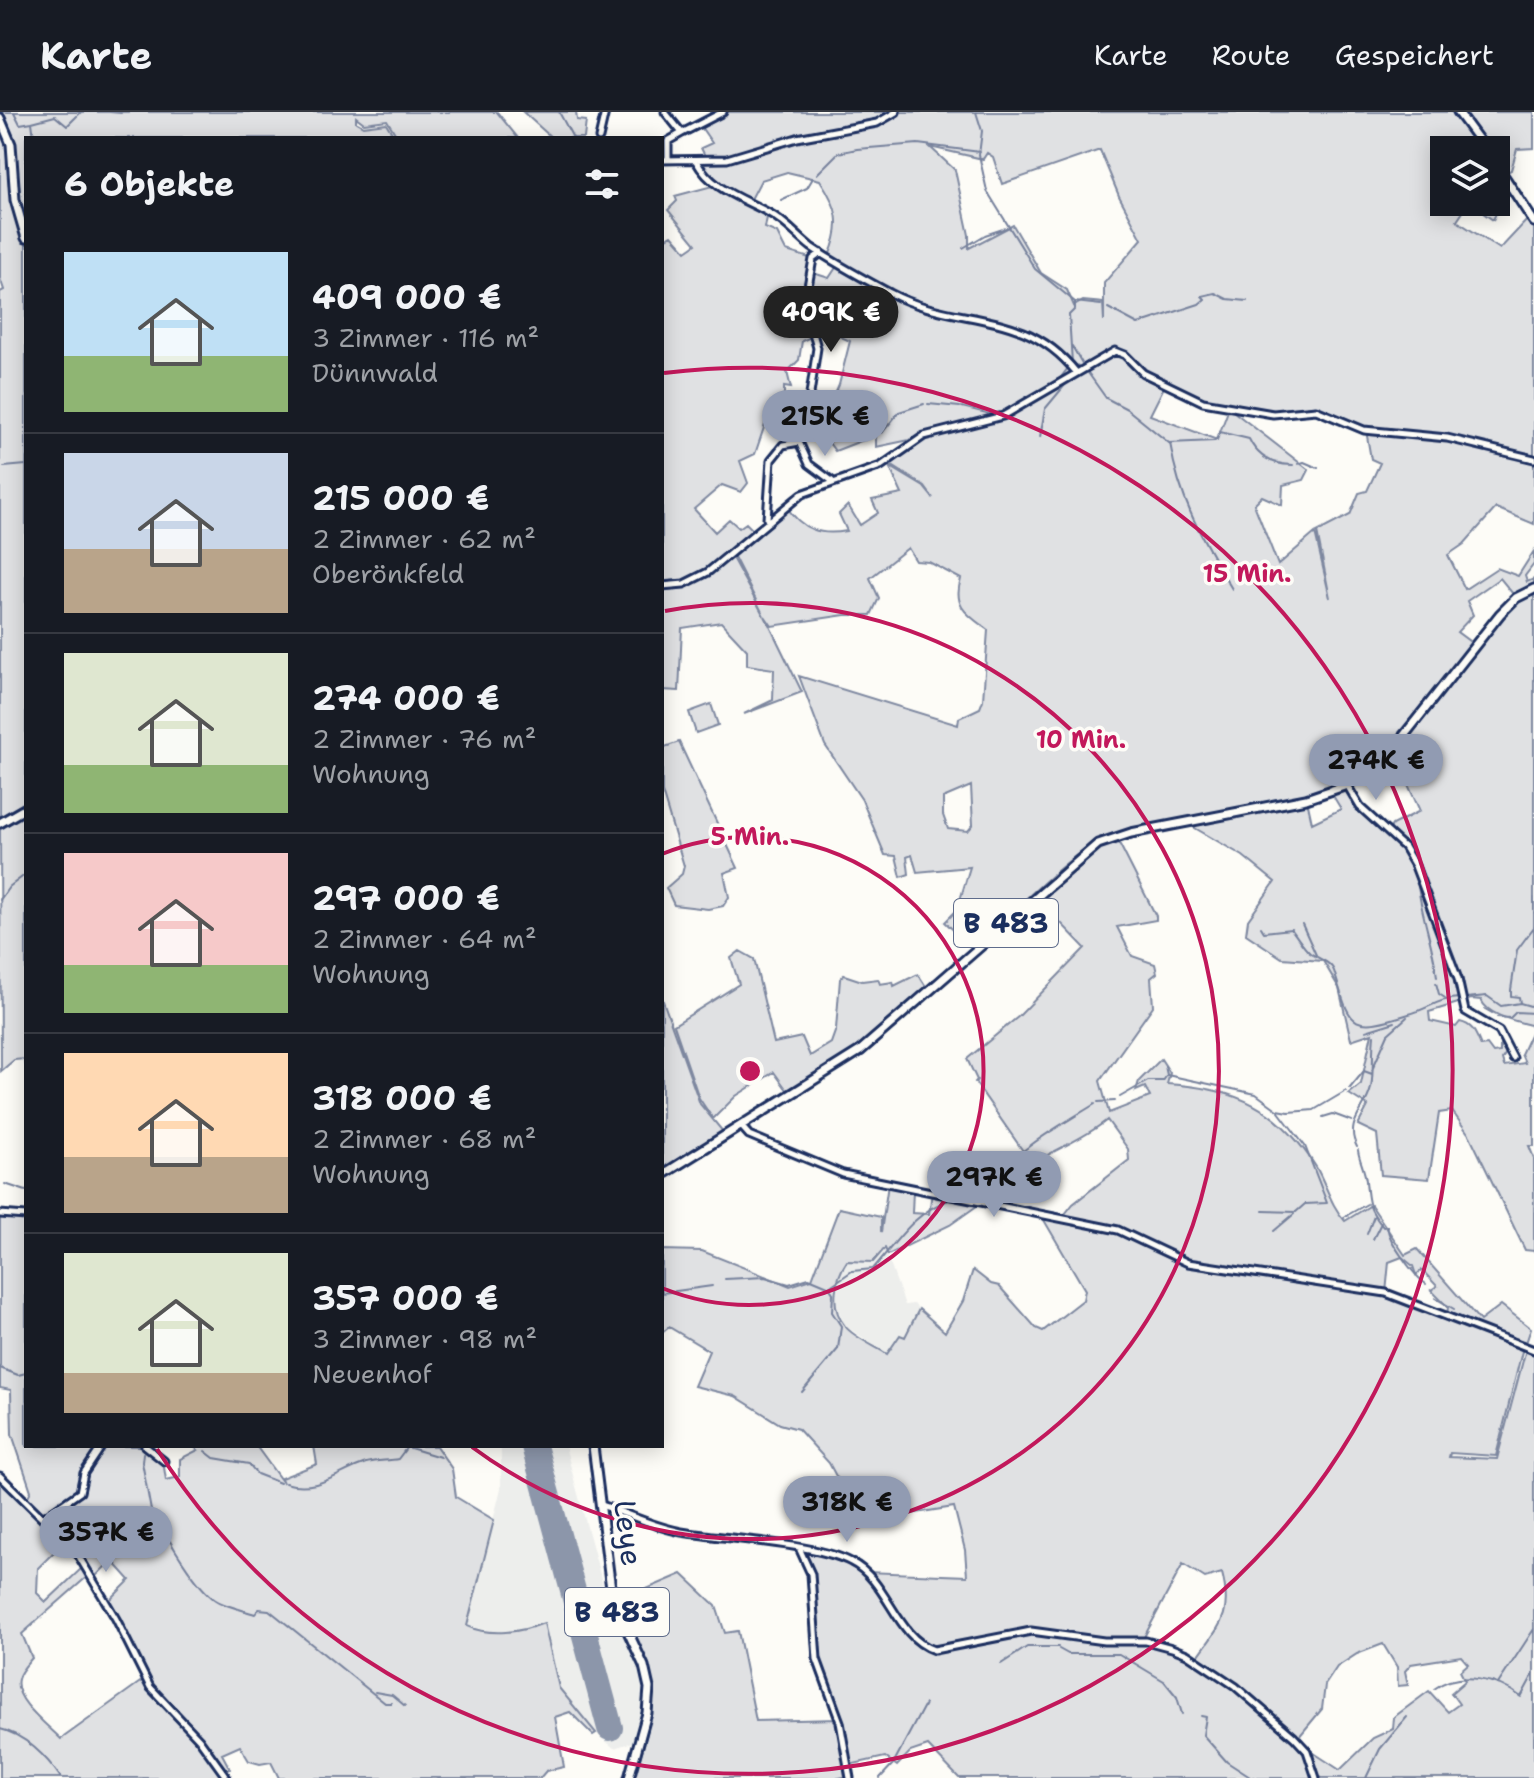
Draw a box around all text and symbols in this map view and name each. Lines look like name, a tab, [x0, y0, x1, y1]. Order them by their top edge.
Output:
text: Karte	[40, 30, 152, 81]
text: Karte	[1094, 36, 1168, 74]
text: Route	[1212, 36, 1291, 74]
text: Gespeichert	[1335, 36, 1494, 74]
map controls	[1430, 136, 1510, 216]
button: layers	[1430, 136, 1510, 216]
text: 6 Objekte	[64, 161, 235, 207]
icon: filters	[580, 162, 624, 206]
text: 409 000 €	[312, 274, 502, 320]
icon: home	[128, 284, 224, 380]
pin: 409K €	[766, 286, 896, 354]
text: 409K €	[781, 294, 881, 329]
text: 3 Zimmer · 116 m²	[312, 320, 539, 355]
text: Dünnwald	[312, 355, 438, 390]
pin: 215K €	[760, 390, 890, 458]
text: 215K €	[780, 398, 870, 433]
text: 215 000 €	[312, 475, 489, 521]
icon: home	[128, 485, 224, 581]
text: 2 Zimmer · 62 m²	[312, 521, 536, 556]
text: Oberönkfeld	[312, 556, 464, 591]
text: 15 Min.	[1202, 558, 1292, 590]
text: 274 000 €	[312, 675, 500, 721]
icon: home	[128, 685, 224, 781]
text: 2 Zimmer · 76 m²	[312, 721, 537, 756]
text: 10 Min.	[1036, 724, 1126, 756]
pin: 274K €	[1311, 734, 1441, 802]
text: 274K €	[1327, 742, 1425, 777]
text: Wohnung	[312, 756, 430, 791]
text: 5 Min.	[711, 821, 789, 853]
text: 297 000 €	[312, 875, 500, 921]
icon: home	[128, 885, 224, 981]
road number: B 483	[954, 899, 1058, 947]
text: 2 Zimmer · 64 m²	[312, 921, 537, 956]
text: Wohnung	[312, 956, 430, 991]
centre of rings	[736, 1057, 764, 1085]
text: 318 000 €	[312, 1075, 492, 1121]
icon: home	[128, 1085, 224, 1181]
text: 2 Zimmer · 68 m²	[312, 1121, 536, 1156]
pin: 297K €	[929, 1151, 1059, 1219]
text: Wohnung	[312, 1156, 430, 1191]
text: 297K €	[945, 1159, 1043, 1194]
text: 357 000 €	[312, 1275, 499, 1321]
icon: home	[128, 1285, 224, 1381]
text: 3 Zimmer · 98 m²	[312, 1321, 537, 1356]
text: Neuenhof	[312, 1356, 432, 1391]
pin: 318K €	[782, 1476, 912, 1544]
text: 318K €	[801, 1484, 893, 1519]
street label: Leye	[604, 1497, 653, 1568]
pin: 357K €	[41, 1506, 171, 1574]
text: 357K €	[58, 1514, 154, 1549]
road number: B 483	[565, 1588, 669, 1636]

